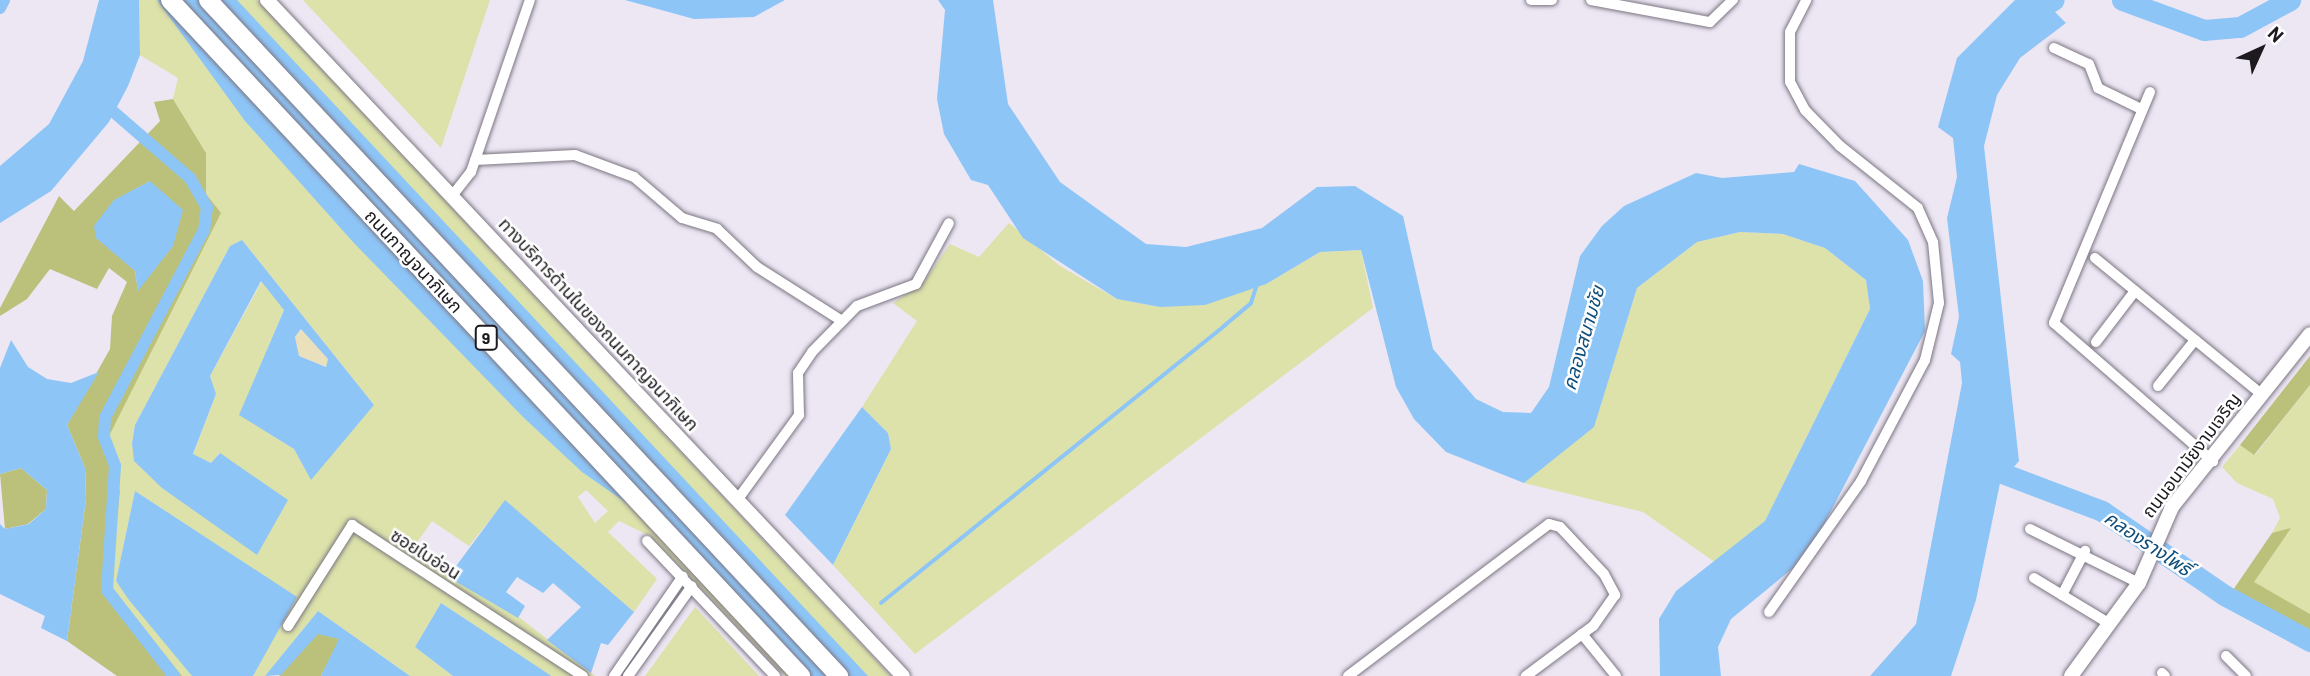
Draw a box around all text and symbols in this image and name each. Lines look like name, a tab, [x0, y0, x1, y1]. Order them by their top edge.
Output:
north arrow	[2226, 14, 2296, 84]
text: N	[2264, 21, 2289, 46]
street label: ถนนกาญจนาภิเษก	[361, 205, 467, 317]
street label: ทางบริการด้านในของถนนกาญจนาภิเษก	[494, 213, 704, 435]
water label: คลองสนามชัย	[1557, 283, 1609, 393]
road number: 9	[474, 326, 498, 350]
street label: ถนนอนามัยงามเจริญ	[2137, 388, 2245, 522]
water label: คลองรางโพธิ์	[2100, 506, 2196, 580]
street label: ซอยใบอ่อน	[387, 524, 465, 584]

